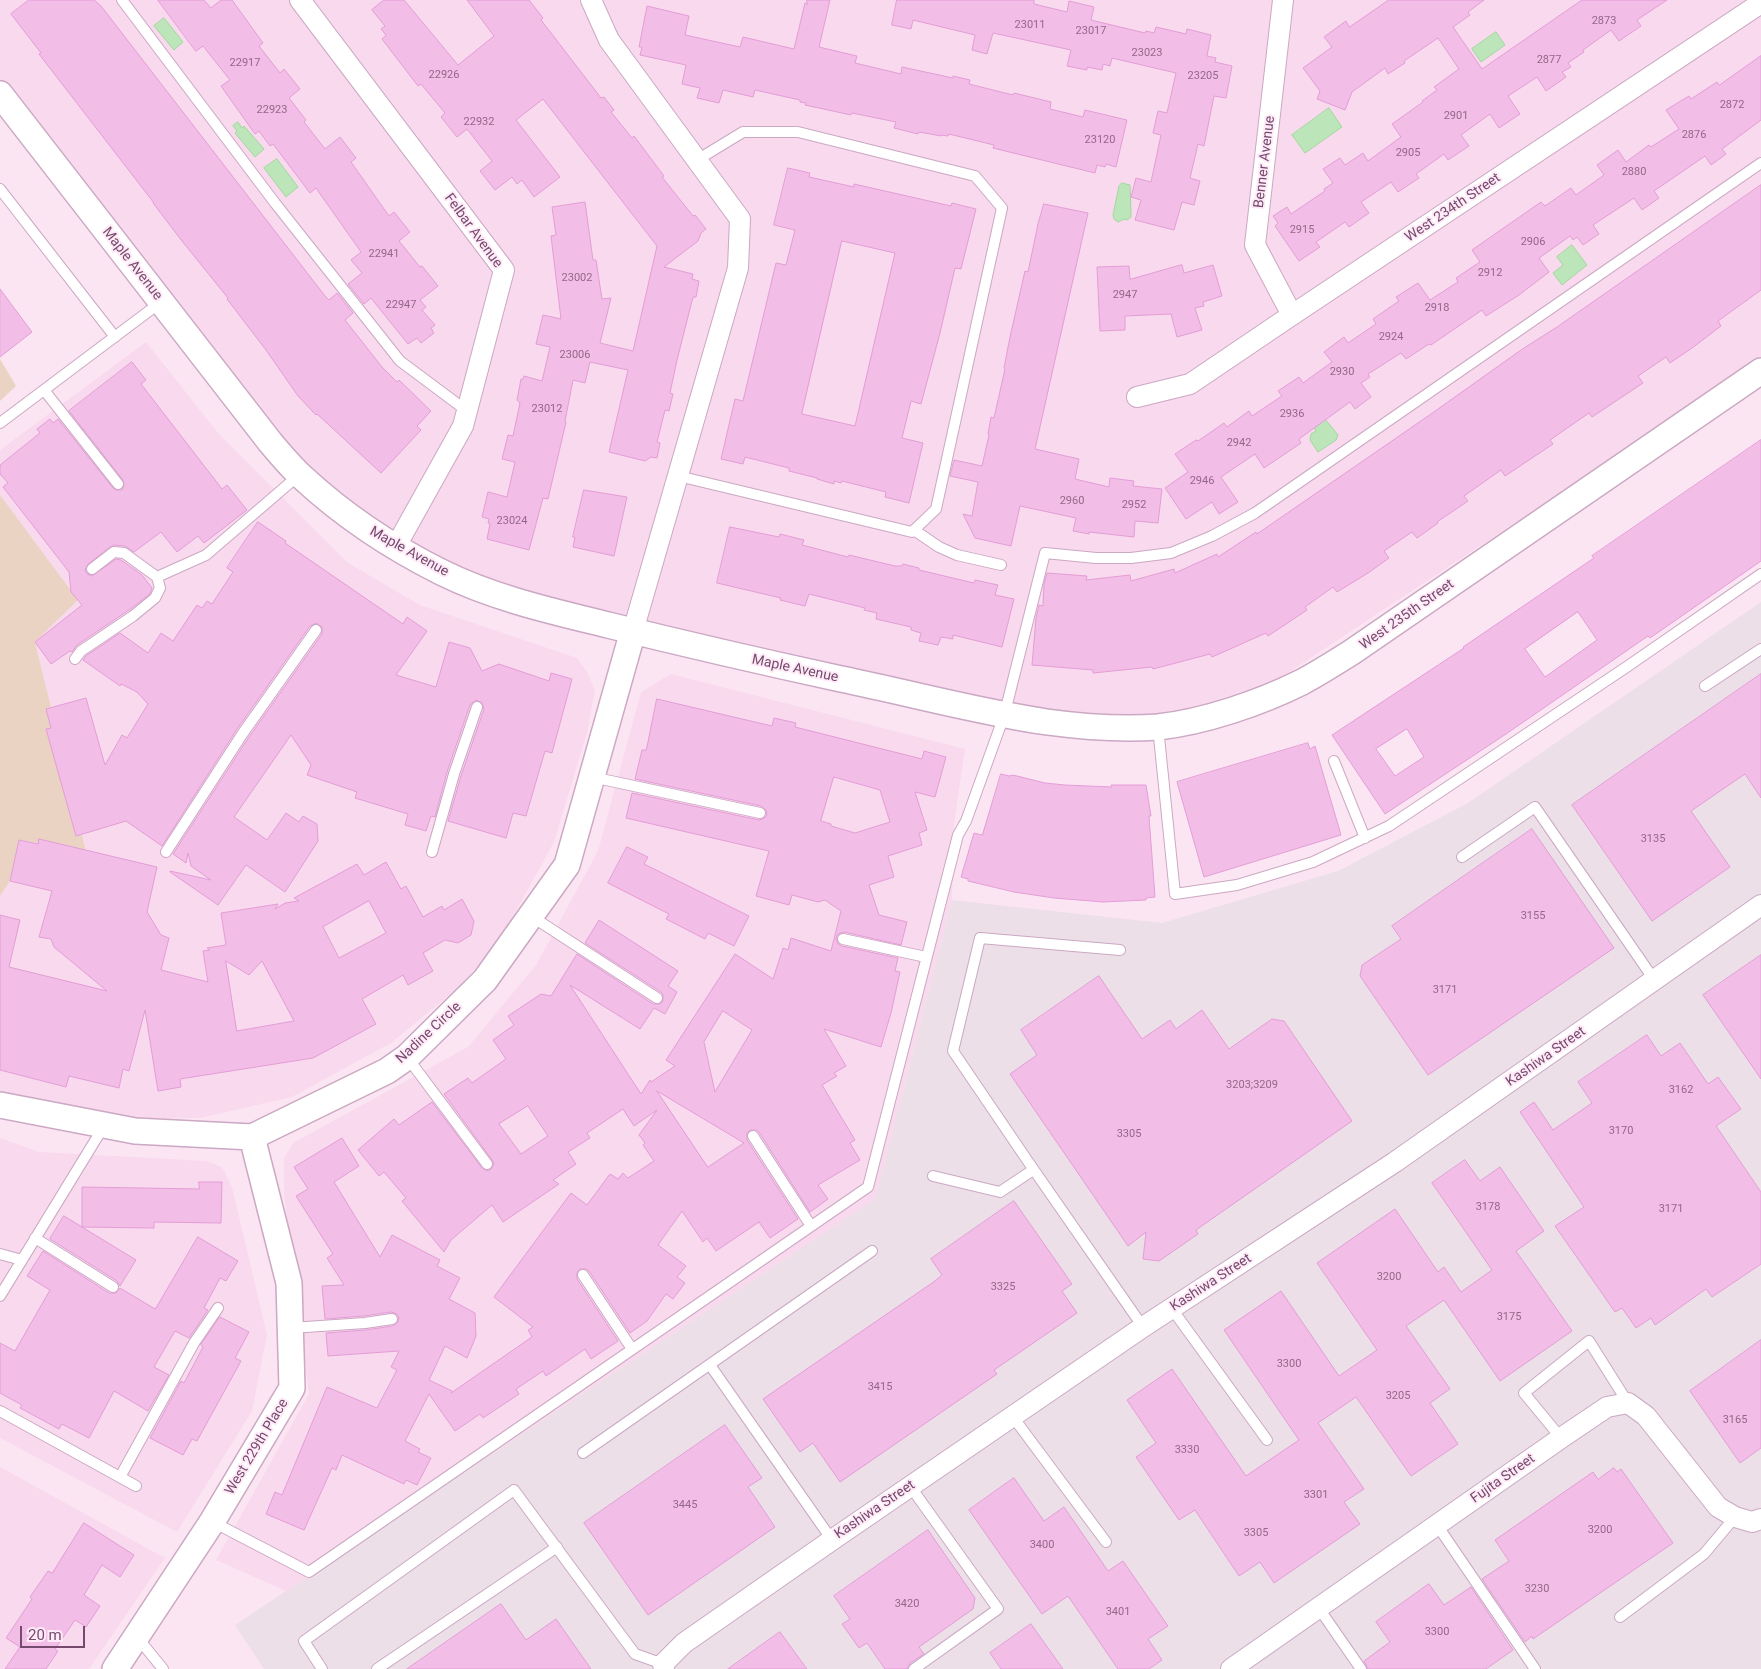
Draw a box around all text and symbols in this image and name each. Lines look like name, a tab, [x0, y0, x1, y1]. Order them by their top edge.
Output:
house number: 2873	[1592, 14, 1616, 28]
house number: 23011	[1015, 18, 1045, 32]
house number: 23017	[1076, 24, 1106, 38]
house number: 23023	[1132, 46, 1162, 60]
house number: 2877	[1537, 53, 1561, 67]
house number: 22917	[230, 56, 260, 70]
house number: 22926	[429, 68, 459, 82]
house number: 23205	[1188, 69, 1218, 83]
house number: 2872	[1720, 98, 1744, 112]
house number: 22923	[257, 103, 287, 117]
house number: 2901	[1444, 109, 1468, 123]
house number: 22932	[464, 115, 494, 129]
street label: Benner Avenue	[1251, 115, 1279, 209]
house number: 2876	[1682, 128, 1706, 142]
house number: 23120	[1085, 133, 1115, 147]
house number: 2905	[1396, 146, 1420, 160]
house number: 2880	[1622, 165, 1646, 179]
street label: West 234th Street	[1402, 170, 1504, 246]
street label: Felbar Avenue	[440, 191, 506, 271]
house number: 2915	[1290, 223, 1314, 237]
street label: Maple Avenue	[98, 224, 166, 304]
house number: 2906	[1521, 235, 1545, 249]
house number: 22941	[369, 247, 399, 261]
house number: 2912	[1478, 266, 1502, 280]
house number: 23002	[562, 271, 592, 285]
house number: 2947	[1113, 288, 1137, 302]
house number: 22947	[386, 298, 416, 312]
house number: 2918	[1425, 301, 1449, 315]
house number: 2924	[1379, 330, 1403, 344]
house number: 23006	[560, 348, 590, 362]
house number: 2930	[1330, 365, 1354, 379]
house number: 23012	[532, 402, 562, 416]
house number: 2936	[1280, 407, 1304, 421]
house number: 2942	[1227, 436, 1251, 450]
house number: 2946	[1190, 474, 1214, 488]
house number: 2960	[1060, 494, 1084, 508]
house number: 2952	[1122, 498, 1146, 512]
house number: 23024	[497, 514, 527, 528]
street label: Maple Avenue	[367, 523, 451, 581]
street label: West 235th Street	[1357, 576, 1457, 654]
street label: Maple Avenue	[750, 652, 840, 686]
house number: 3135	[1641, 832, 1665, 846]
house number: 3155	[1521, 909, 1545, 923]
house number: 3171	[1433, 983, 1457, 997]
street label: Nadine Circle	[393, 999, 465, 1067]
street label: Kashiwa Street	[1503, 1023, 1589, 1091]
house number: 3203;3209	[1226, 1078, 1278, 1092]
house number: 3162	[1669, 1083, 1693, 1097]
house number: 3170	[1609, 1124, 1633, 1138]
house number: 3305	[1117, 1127, 1141, 1141]
house number: 3178	[1476, 1200, 1500, 1214]
house number: 3171	[1659, 1202, 1683, 1216]
street label: Kashiwa Street	[1167, 1251, 1255, 1315]
house number: 3200	[1377, 1270, 1401, 1284]
house number: 3325	[991, 1280, 1015, 1294]
house number: 3175	[1497, 1310, 1521, 1324]
house number: 3300	[1277, 1357, 1301, 1371]
house number: 3415	[868, 1380, 892, 1394]
house number: 3205	[1386, 1389, 1410, 1403]
street label: West 229th Place	[222, 1396, 292, 1498]
house number: 3165	[1723, 1413, 1747, 1427]
house number: 3330	[1175, 1443, 1199, 1457]
street label: Fujita Street	[1468, 1451, 1538, 1507]
street label: Kashiwa Street	[832, 1477, 918, 1543]
house number: 3301	[1304, 1488, 1328, 1502]
house number: 3445	[673, 1498, 697, 1512]
house number: 3200	[1588, 1523, 1612, 1537]
house number: 3305	[1244, 1526, 1268, 1540]
house number: 3400	[1030, 1538, 1054, 1552]
house number: 3230	[1525, 1582, 1549, 1596]
house number: 3420	[895, 1597, 919, 1611]
house number: 3401	[1106, 1605, 1130, 1619]
scale bar	[22, 1616, 88, 1648]
house number: 3300	[1425, 1625, 1449, 1639]
text: 20 m	[28, 1626, 62, 1644]

